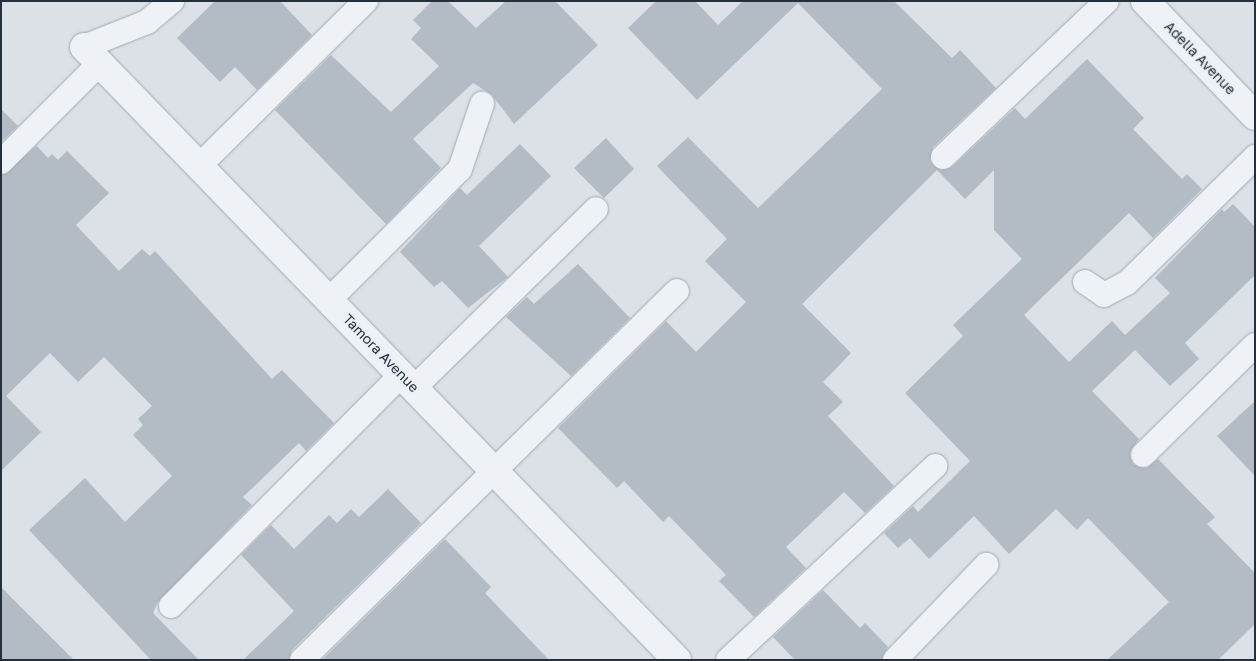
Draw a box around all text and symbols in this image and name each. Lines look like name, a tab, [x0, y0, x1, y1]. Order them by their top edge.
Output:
street label: Adelia Avenue	[1161, 18, 1239, 98]
street label: Tamora Avenue	[339, 310, 423, 396]

